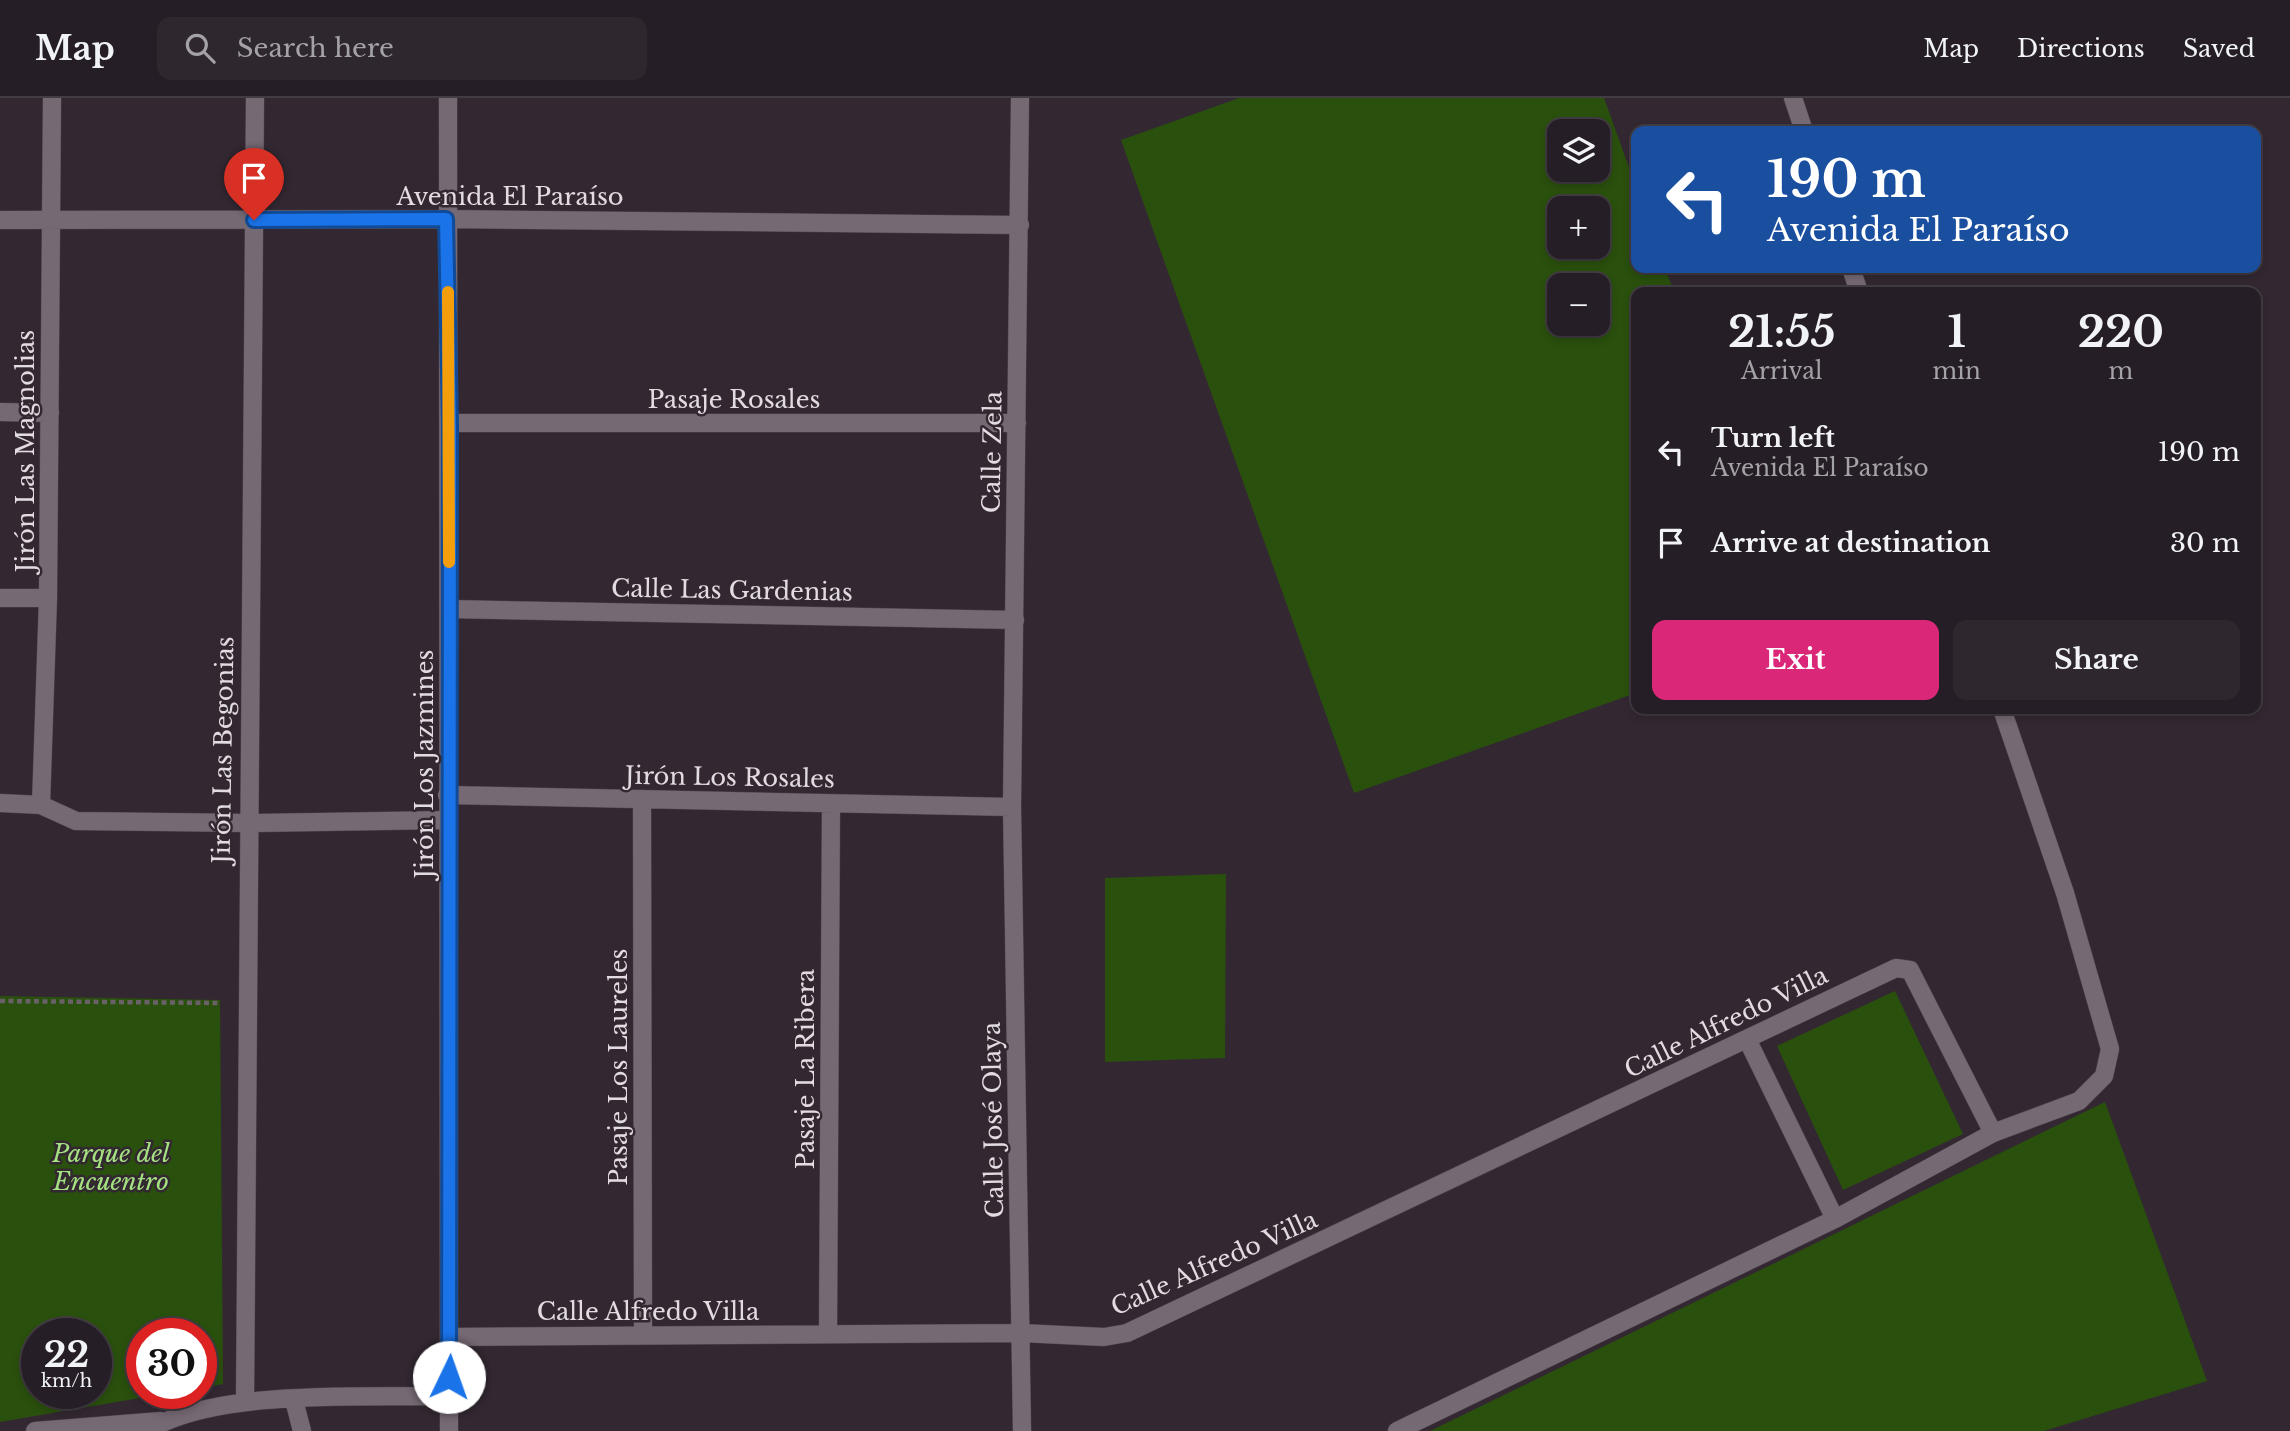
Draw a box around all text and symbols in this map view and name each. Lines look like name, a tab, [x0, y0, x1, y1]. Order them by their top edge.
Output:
search box	[157, 17, 647, 80]
text: Map	[35, 28, 115, 69]
icon: search	[181, 29, 219, 67]
text: Search here	[237, 32, 394, 64]
text: Map	[1923, 34, 1979, 63]
text: Directions	[2017, 34, 2145, 63]
text: Saved	[2183, 34, 2255, 63]
map controls	[1547, 119, 1610, 336]
button: layers	[1547, 119, 1610, 182]
pin	[224, 148, 284, 220]
text: 190 m	[1767, 149, 1926, 210]
icon: left	[1652, 154, 1743, 245]
icon: arrive	[235, 159, 273, 197]
street label: Avenida El Paraíso	[396, 182, 624, 211]
button: +	[1547, 196, 1610, 259]
text: Avenida El Paraíso	[1767, 210, 2070, 250]
button: −	[1547, 273, 1610, 336]
text: 21:55	[1728, 306, 1835, 358]
text: 1	[1947, 306, 1966, 358]
text: 220	[2078, 306, 2164, 358]
street label: Jirón Las Magnolias	[11, 330, 40, 575]
text: Arrival	[1741, 357, 1822, 385]
text: min	[1932, 357, 1981, 385]
text: m	[2109, 357, 2133, 385]
street label: Pasaje Rosales	[648, 385, 820, 414]
street label: Calle Zela	[976, 390, 1008, 513]
text: Turn left	[1711, 422, 1835, 454]
icon: left	[1652, 433, 1690, 471]
text: 190 m	[2158, 436, 2240, 468]
text: Avenida El Paraíso	[1711, 454, 1929, 482]
icon: arrive	[1652, 524, 1690, 562]
text: Arrive at destination	[1711, 527, 1991, 559]
text: 30 m	[2170, 527, 2240, 559]
street label: Calle Las Gardenias	[611, 573, 853, 607]
button: Exit	[1652, 620, 1939, 700]
button: Share	[1953, 620, 2240, 700]
street label: Jirón Las Begonias	[206, 636, 239, 867]
street label: Jirón Los Jazmines	[410, 649, 439, 882]
street label: Jirón Los Rosales	[622, 761, 835, 793]
street label: Pasaje Los Laureles	[604, 949, 633, 1185]
street label: Calle Alfredo Villa	[1620, 960, 1833, 1084]
street label: Pasaje La Ribera	[791, 968, 820, 1169]
street label: Calle José Olaya	[977, 1021, 1009, 1218]
park label: Parque del Encuentro	[51, 1139, 170, 1196]
street label: Calle Alfredo Villa	[1106, 1204, 1322, 1321]
street label: Calle Alfredo Villa	[537, 1297, 760, 1326]
speed limit sign: 30	[126, 1318, 217, 1409]
text: 22	[44, 1333, 89, 1376]
position arrow	[412, 1340, 486, 1414]
text: km/h	[41, 1370, 92, 1392]

